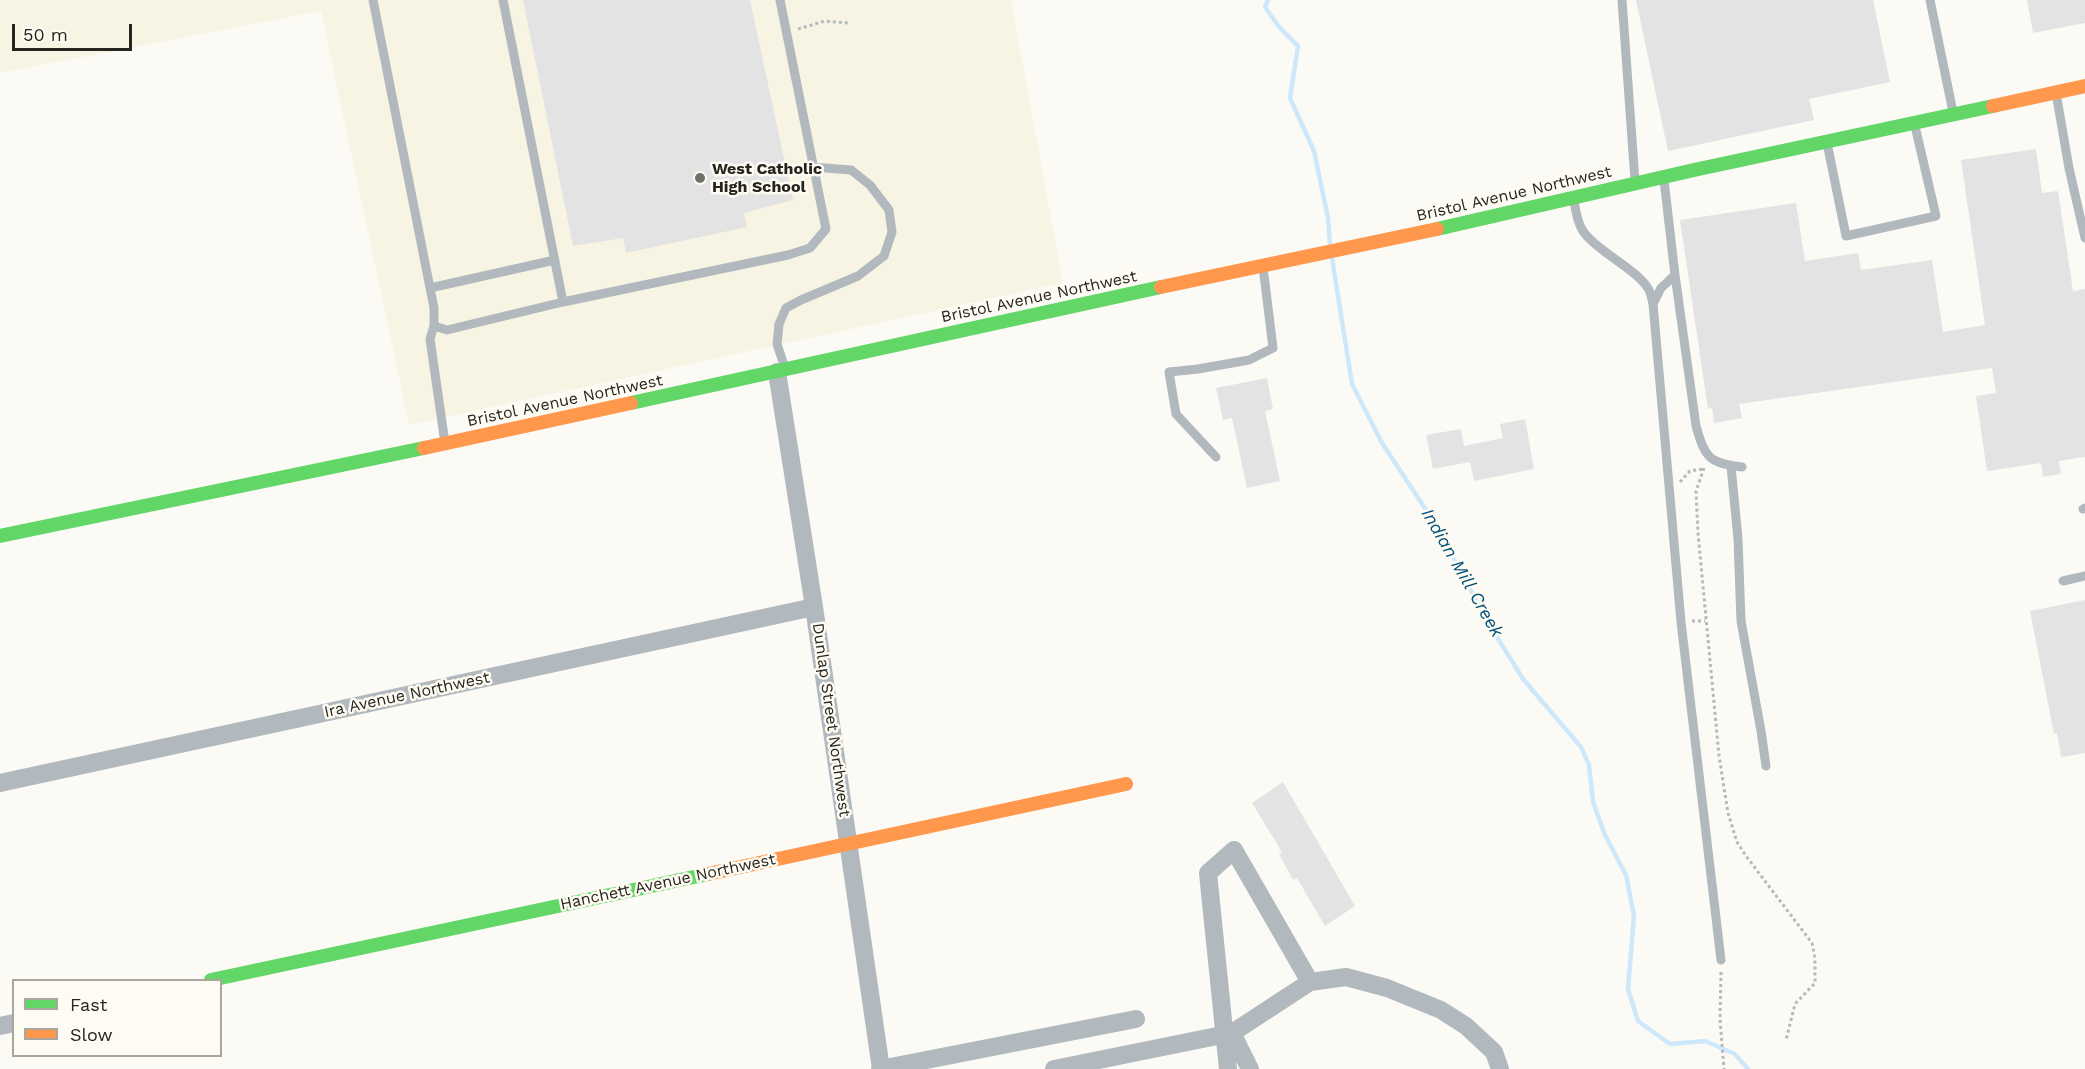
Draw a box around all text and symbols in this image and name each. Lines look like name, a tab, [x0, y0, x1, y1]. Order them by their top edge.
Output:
scale bar	[15, 12, 135, 50]
text: 50 m	[23, 24, 68, 45]
place label: West Catholic High School	[712, 159, 822, 197]
street label: Bristol Avenue Northwest	[1415, 162, 1613, 226]
marker: West Catholic High School	[693, 171, 707, 185]
street label: Bristol Avenue Northwest	[939, 267, 1139, 327]
street label: Bristol Avenue Northwest	[465, 371, 665, 431]
water label: Indian Mill Creek	[1416, 505, 1508, 641]
street label: Dunlap Street Northwest	[808, 622, 854, 818]
street label: Ira Avenue Northwest	[322, 668, 492, 722]
street label: Hanchett Avenue Northwest	[559, 850, 777, 914]
legend	[12, 979, 222, 1057]
text: Fast	[70, 994, 107, 1015]
text: Slow	[70, 1024, 113, 1045]

